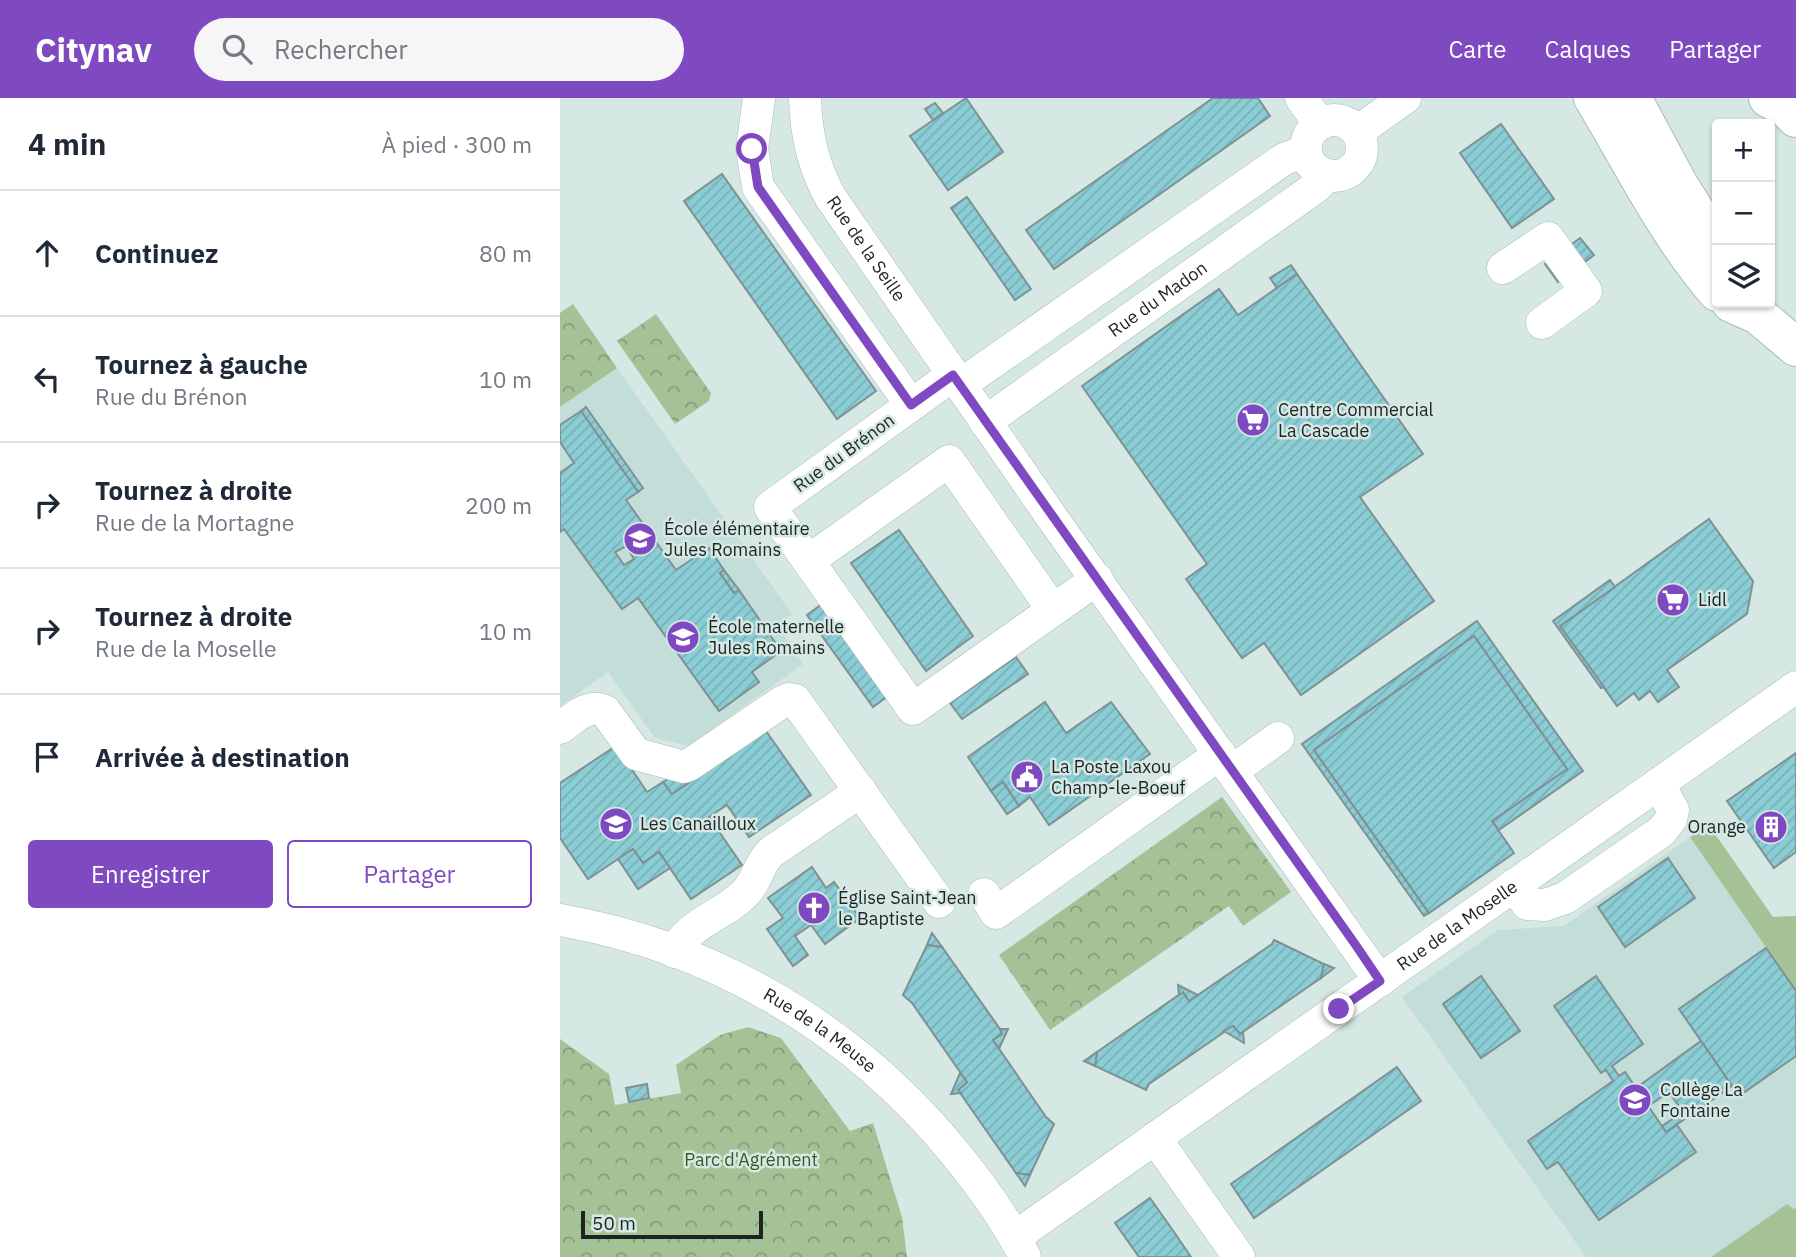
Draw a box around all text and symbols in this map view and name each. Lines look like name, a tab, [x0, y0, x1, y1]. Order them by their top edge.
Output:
search box	[194, 18, 684, 81]
text: Citynav	[35, 28, 152, 71]
icon: search	[218, 30, 256, 68]
text: Rechercher	[274, 32, 408, 66]
text: Carte	[1448, 33, 1507, 65]
text: Calques	[1545, 33, 1631, 65]
text: Partager	[1669, 33, 1761, 65]
map controls	[1712, 119, 1775, 308]
button: +	[1712, 119, 1775, 182]
text: 4 min	[28, 124, 106, 163]
text: À pied · 300 m	[382, 129, 532, 159]
route start	[736, 133, 767, 164]
button: −	[1712, 182, 1775, 245]
street label: Rue de la Seille	[822, 191, 911, 306]
icon: ahead	[28, 234, 66, 272]
text: Continuez	[95, 236, 218, 270]
text: 80 m	[479, 238, 532, 268]
button: layers	[1712, 245, 1775, 308]
street label: Rue du Madon	[1104, 256, 1211, 342]
text: Tournez à gauche	[95, 347, 308, 381]
icon: left	[28, 360, 66, 398]
text: 10 m	[479, 364, 532, 394]
text: Rue du Brénon	[95, 381, 248, 411]
place label: Centre Commercial La Cascade	[1278, 398, 1433, 442]
supermarket icon: Centre Commercial La Cascade	[1234, 401, 1272, 439]
street label: Rue du Brénon	[789, 408, 899, 497]
text: Tournez à droite	[95, 473, 292, 507]
icon: right	[28, 486, 66, 524]
text: 200 m	[465, 490, 532, 520]
text: Rue de la Mortagne	[95, 507, 294, 537]
place label: École élémentaire Jules Romains	[664, 517, 810, 561]
school or university icon: École élémentaire Jules Romains	[621, 520, 659, 558]
supermarket icon: Lidl	[1654, 581, 1692, 619]
place label: Lidl	[1698, 588, 1727, 611]
text: Tournez à droite	[95, 599, 292, 633]
icon: right	[28, 612, 66, 650]
place label: École maternelle Jules Romains	[708, 615, 844, 659]
text: 10 m	[479, 616, 532, 646]
school or university icon: École maternelle Jules Romains	[664, 618, 702, 656]
text: Rue de la Moselle	[95, 633, 277, 663]
icon: arrive	[28, 738, 66, 776]
text: Arrivée à destination	[95, 740, 350, 774]
place label: La Poste Laxou Champ-le-Boeuf	[1051, 755, 1186, 799]
public building icon: La Poste Laxou Champ-le-Boeuf	[1008, 758, 1046, 796]
school or university icon: Les Canailloux	[597, 805, 635, 843]
building icon: Orange	[1752, 808, 1790, 846]
place label: Les Canailloux	[640, 812, 756, 835]
place label: Orange	[1688, 815, 1746, 838]
button: Enregistrer	[28, 840, 273, 908]
button: Partager	[287, 840, 532, 908]
street label: Rue de la Moselle	[1392, 875, 1522, 975]
place label: Église Saint-Jean le Baptiste	[838, 886, 977, 930]
church icon: Église Saint-Jean le Baptiste	[795, 889, 833, 927]
street label: Rue de la Meuse	[760, 982, 881, 1078]
route end	[1323, 993, 1354, 1024]
place label: Collège La Fontaine	[1660, 1078, 1743, 1122]
school or university icon: Collège La Fontaine	[1616, 1081, 1654, 1119]
park label: Parc d'Agrément	[684, 1148, 818, 1171]
scale bar	[581, 1208, 763, 1240]
text: 50 m	[592, 1211, 636, 1235]

